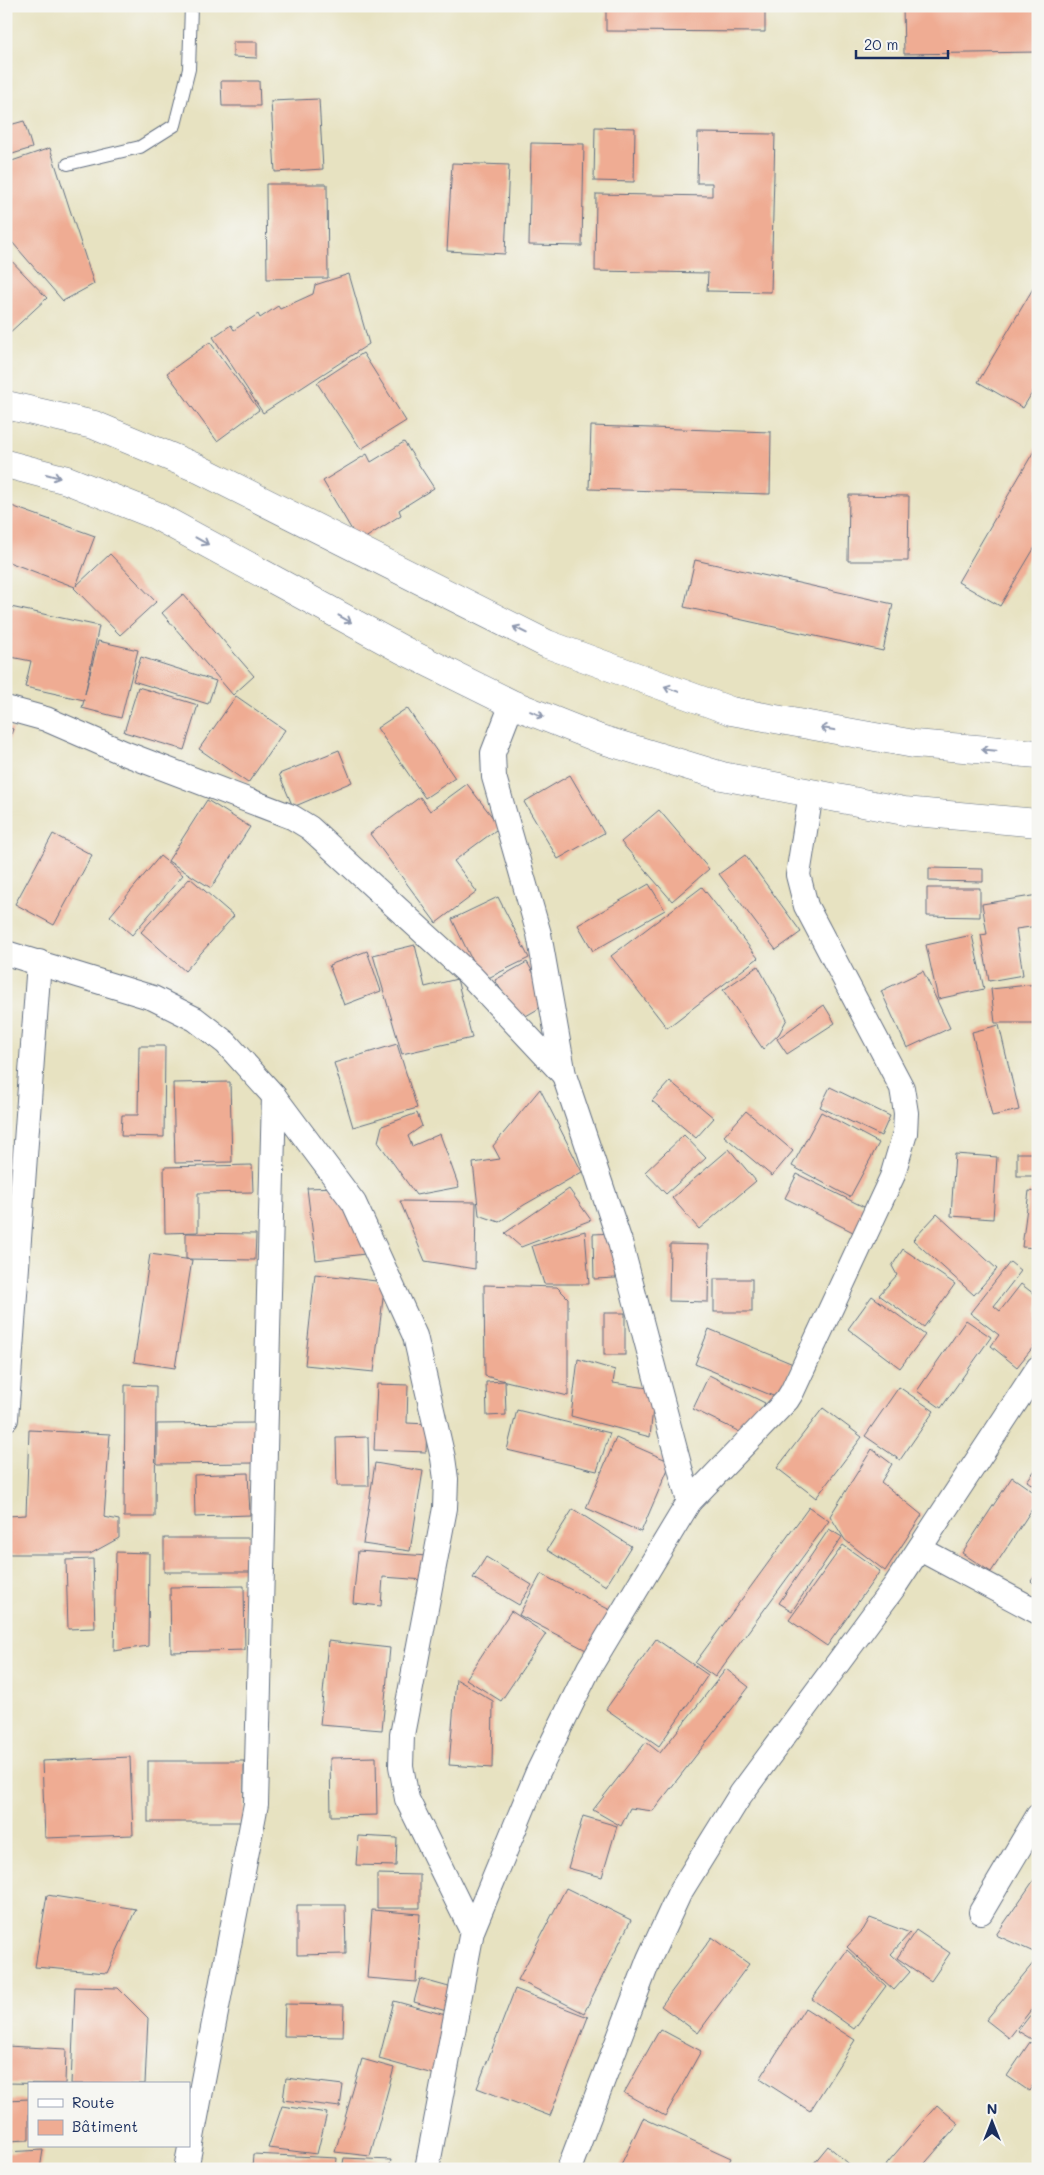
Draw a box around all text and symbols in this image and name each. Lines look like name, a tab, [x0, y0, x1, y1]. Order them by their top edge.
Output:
scale bar	[856, 28, 949, 60]
text: 20 m	[864, 34, 898, 54]
one-way arrow	[45, 472, 61, 481]
one-way arrow	[194, 536, 209, 546]
one-way arrow	[337, 614, 351, 624]
one-way arrow	[513, 625, 528, 634]
one-way arrow	[664, 684, 679, 693]
one-way arrow	[529, 710, 544, 719]
one-way arrow	[821, 723, 837, 733]
one-way arrow	[981, 745, 997, 755]
legend	[28, 2082, 190, 2148]
text: Route	[72, 2092, 115, 2112]
north arrow	[966, 2098, 1016, 2148]
text: N	[987, 2099, 997, 2118]
text: Bâtiment	[72, 2116, 138, 2136]

